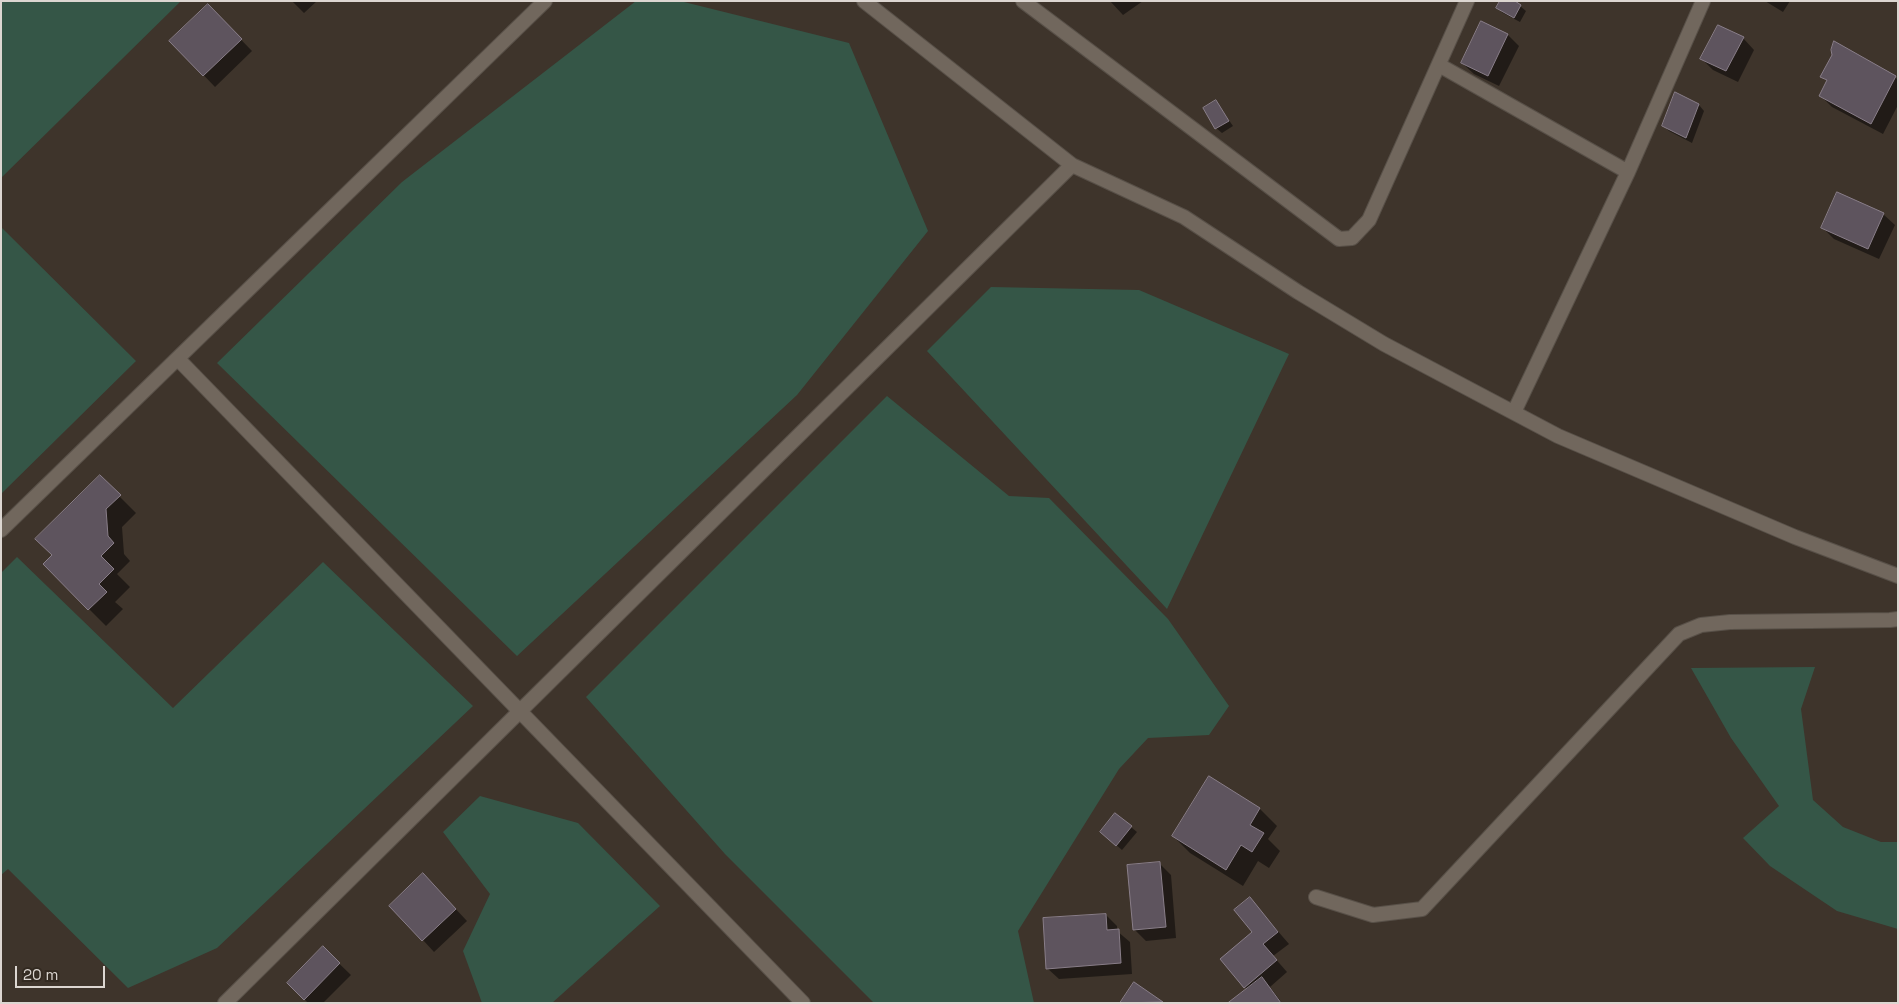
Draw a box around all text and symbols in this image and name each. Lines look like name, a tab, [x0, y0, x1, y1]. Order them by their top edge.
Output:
scale bar	[18, 956, 108, 988]
text: 20 m	[23, 965, 58, 984]

